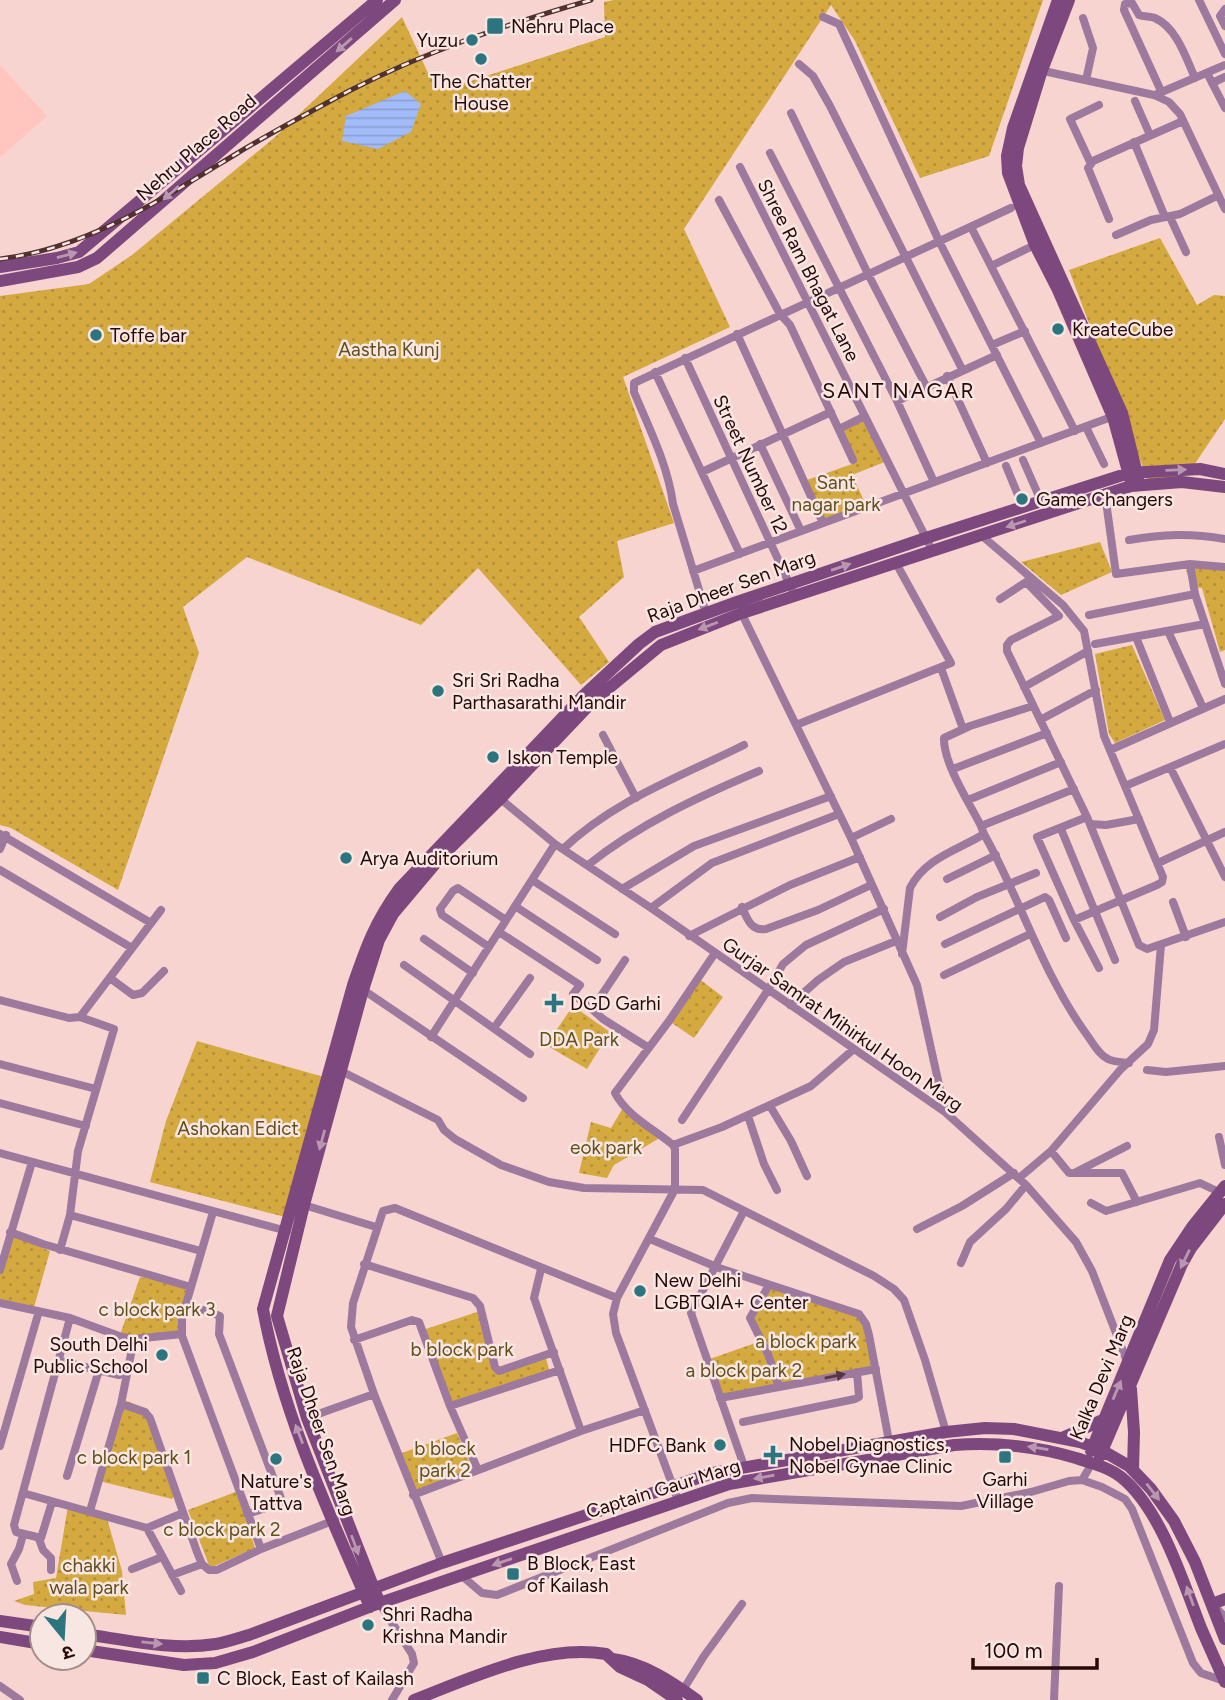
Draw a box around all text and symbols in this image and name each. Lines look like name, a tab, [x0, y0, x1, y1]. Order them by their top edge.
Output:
place label: Nehru Place	[511, 15, 614, 38]
marker: Nehru Place	[485, 16, 505, 36]
place label: Yuzu	[417, 29, 458, 52]
marker: Yuzu	[464, 32, 480, 48]
one-way arrow	[335, 37, 352, 52]
marker: The Chatter House	[473, 51, 489, 67]
place label: The Chatter House	[430, 70, 532, 115]
street label: Nehru Place Road	[132, 89, 261, 206]
street label: Shree Ram Bhagat Lane	[753, 175, 865, 365]
one-way arrow	[163, 185, 180, 200]
one-way arrow	[56, 249, 78, 260]
place label: KreateCube	[1072, 318, 1173, 341]
marker: KreateCube	[1050, 321, 1066, 337]
place label: Toffe bar	[110, 324, 187, 347]
marker: Toffe bar	[88, 327, 104, 343]
park label: Aastha Kunj	[338, 338, 440, 361]
district label: SANT NAGAR	[822, 378, 976, 403]
street label: Street Number 12	[708, 391, 793, 537]
one-way arrow	[1165, 465, 1187, 476]
park label: Sant nagar park	[792, 471, 881, 516]
place label: Game Changers	[1036, 488, 1173, 511]
marker: Game Changers	[1014, 491, 1030, 507]
one-way arrow	[1006, 519, 1027, 529]
street label: Raja Dheer Sen Marg	[644, 545, 818, 628]
one-way arrow	[830, 561, 851, 571]
one-way arrow	[697, 621, 718, 632]
place label: Sri Sri Radha Parthasarathi Mandir	[452, 669, 627, 714]
marker: Sri Sri Radha Parthasarathi Mandir	[430, 683, 446, 699]
place label: Iskon Temple	[507, 746, 618, 769]
marker: Iskon Temple	[485, 749, 501, 765]
place label: Arya Auditorium	[360, 847, 498, 870]
marker: Arya Auditorium	[338, 850, 354, 866]
street label: Gurjar Samrat Mihirkul Hoon Marg	[718, 932, 967, 1117]
place label: DGD Garhi	[570, 992, 661, 1015]
marker: DGD Garhi	[544, 993, 564, 1013]
park label: DDA Park	[539, 1028, 620, 1051]
park label: Ashokan Edict	[177, 1117, 299, 1140]
one-way arrow	[316, 1129, 327, 1151]
park label: eok park	[570, 1136, 643, 1159]
one-way arrow	[1180, 1249, 1191, 1269]
place label: New Delhi LGBTQIA+ Center	[654, 1269, 809, 1314]
marker: New Delhi LGBTQIA+ Center	[632, 1283, 648, 1299]
park label: c block park 3	[98, 1298, 216, 1321]
street label: Kalka Devi Marg	[1065, 1311, 1138, 1443]
park label: a block park	[755, 1330, 858, 1353]
place label: South Delhi Public School	[33, 1333, 148, 1378]
park label: b block park	[411, 1338, 514, 1361]
street label: Raja Dheer Sen Marg	[282, 1344, 361, 1519]
marker: South Delhi Public School	[154, 1347, 170, 1363]
park label: a block park 2	[686, 1359, 802, 1382]
one-way arrow	[824, 1370, 846, 1381]
one-way arrow	[1111, 1380, 1123, 1400]
one-way arrow	[293, 1424, 304, 1445]
place label: Nobel Diagnostics, Nobel Gynae Clinic	[789, 1433, 952, 1478]
place label: HDFC Bank	[609, 1434, 707, 1457]
park label: b block park 2	[414, 1437, 477, 1482]
marker: HDFC Bank	[712, 1437, 728, 1453]
one-way arrow	[1027, 1442, 1049, 1453]
marker: Nobel Diagnostics, Nobel Gynae Clinic	[763, 1445, 783, 1465]
park label: c block park 1	[77, 1446, 191, 1469]
marker: Garhi Village	[997, 1449, 1013, 1465]
marker: Nature's Tattva	[268, 1451, 284, 1467]
street label: Captain Gaur Marg	[583, 1454, 743, 1523]
place label: Garhi Village	[976, 1468, 1034, 1513]
place label: Nature's Tattva	[240, 1470, 312, 1515]
one-way arrow	[753, 1472, 775, 1483]
one-way arrow	[1145, 1483, 1160, 1501]
park label: c block park 2	[163, 1518, 281, 1541]
one-way arrow	[350, 1534, 361, 1555]
place label: B Block, East of Kailash	[527, 1552, 636, 1597]
park label: chakki wala park	[49, 1554, 130, 1599]
one-way arrow	[491, 1557, 512, 1568]
marker: B Block, East of Kailash	[505, 1566, 521, 1582]
one-way arrow	[1184, 1586, 1195, 1607]
north arrow	[28, 1602, 98, 1672]
place label: Shri Radha Krishna Mandir	[382, 1603, 508, 1648]
marker: Shri Radha Krishna Mandir	[360, 1617, 376, 1633]
scale bar	[973, 1626, 1097, 1670]
one-way arrow	[141, 1638, 163, 1649]
text: 100 m	[984, 1638, 1043, 1663]
text: उ	[58, 1640, 77, 1666]
place label: C Block, East of Kailash	[217, 1667, 414, 1690]
marker: C Block, East of Kailash	[195, 1670, 211, 1686]

